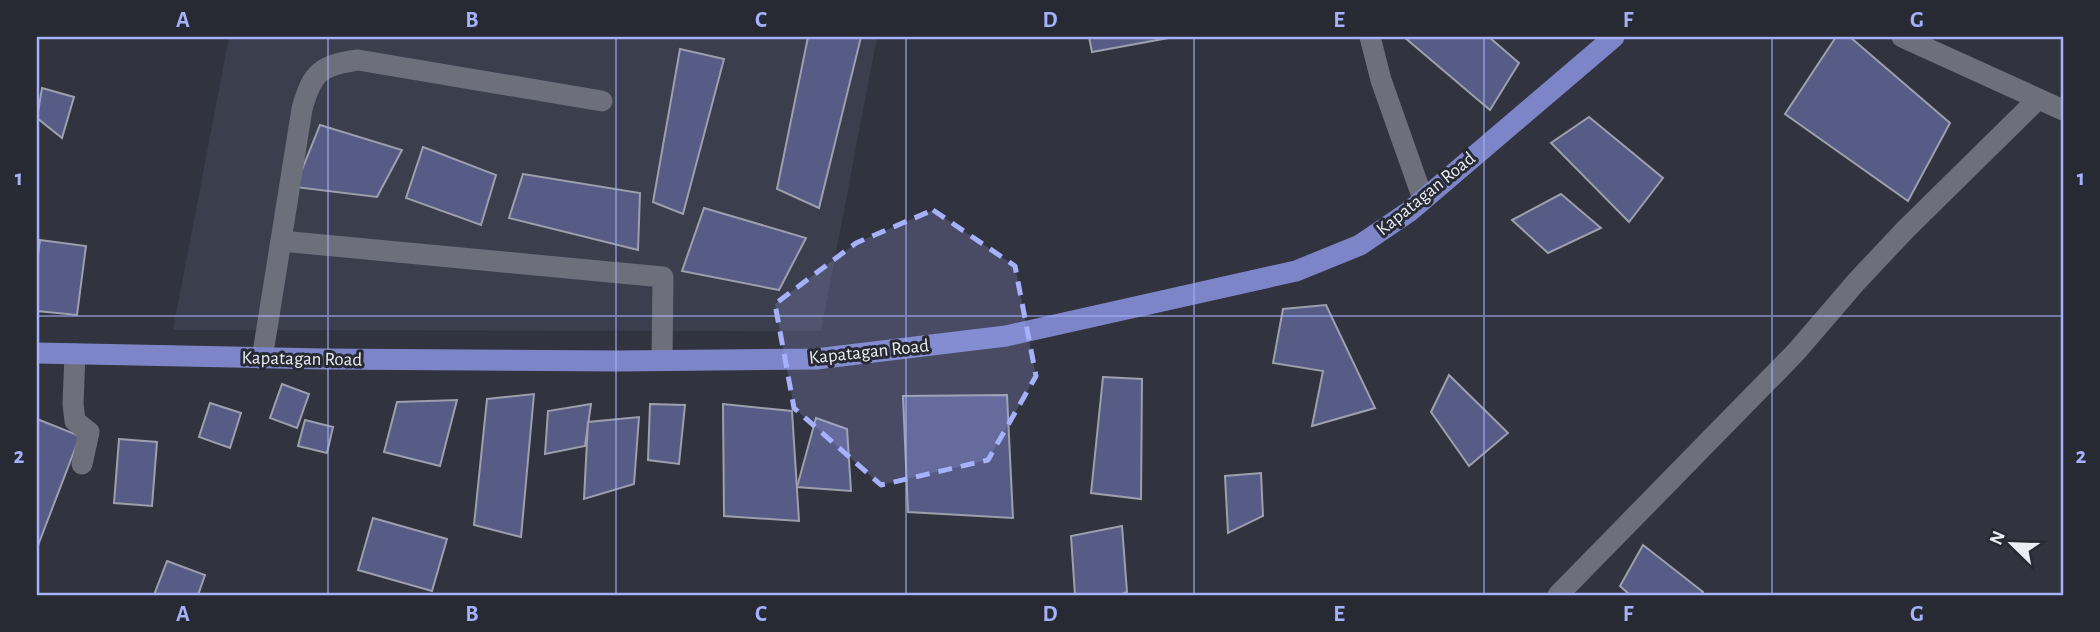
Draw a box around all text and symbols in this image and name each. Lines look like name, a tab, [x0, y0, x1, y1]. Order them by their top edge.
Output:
text: A	[176, 9, 190, 32]
text: B	[465, 9, 479, 32]
text: C	[755, 9, 767, 32]
text: D	[1042, 9, 1058, 32]
text: E	[1333, 9, 1345, 32]
text: F	[1623, 9, 1634, 32]
text: G	[1910, 9, 1924, 32]
street label: Kapatagan Road	[1373, 149, 1479, 239]
text: 1	[15, 167, 23, 190]
text: 1	[2077, 167, 2085, 190]
street label: Kapatagan Road	[808, 336, 930, 368]
street label: Kapatagan Road	[242, 348, 363, 370]
text: 2	[14, 445, 25, 468]
text: 2	[2076, 445, 2087, 468]
north arrow	[1978, 510, 2048, 580]
text: N	[1986, 528, 2009, 548]
text: A	[176, 603, 190, 626]
text: B	[465, 603, 479, 626]
text: C	[755, 603, 767, 626]
text: D	[1042, 603, 1058, 626]
text: E	[1333, 603, 1345, 626]
text: F	[1623, 603, 1634, 626]
text: G	[1910, 603, 1924, 626]

